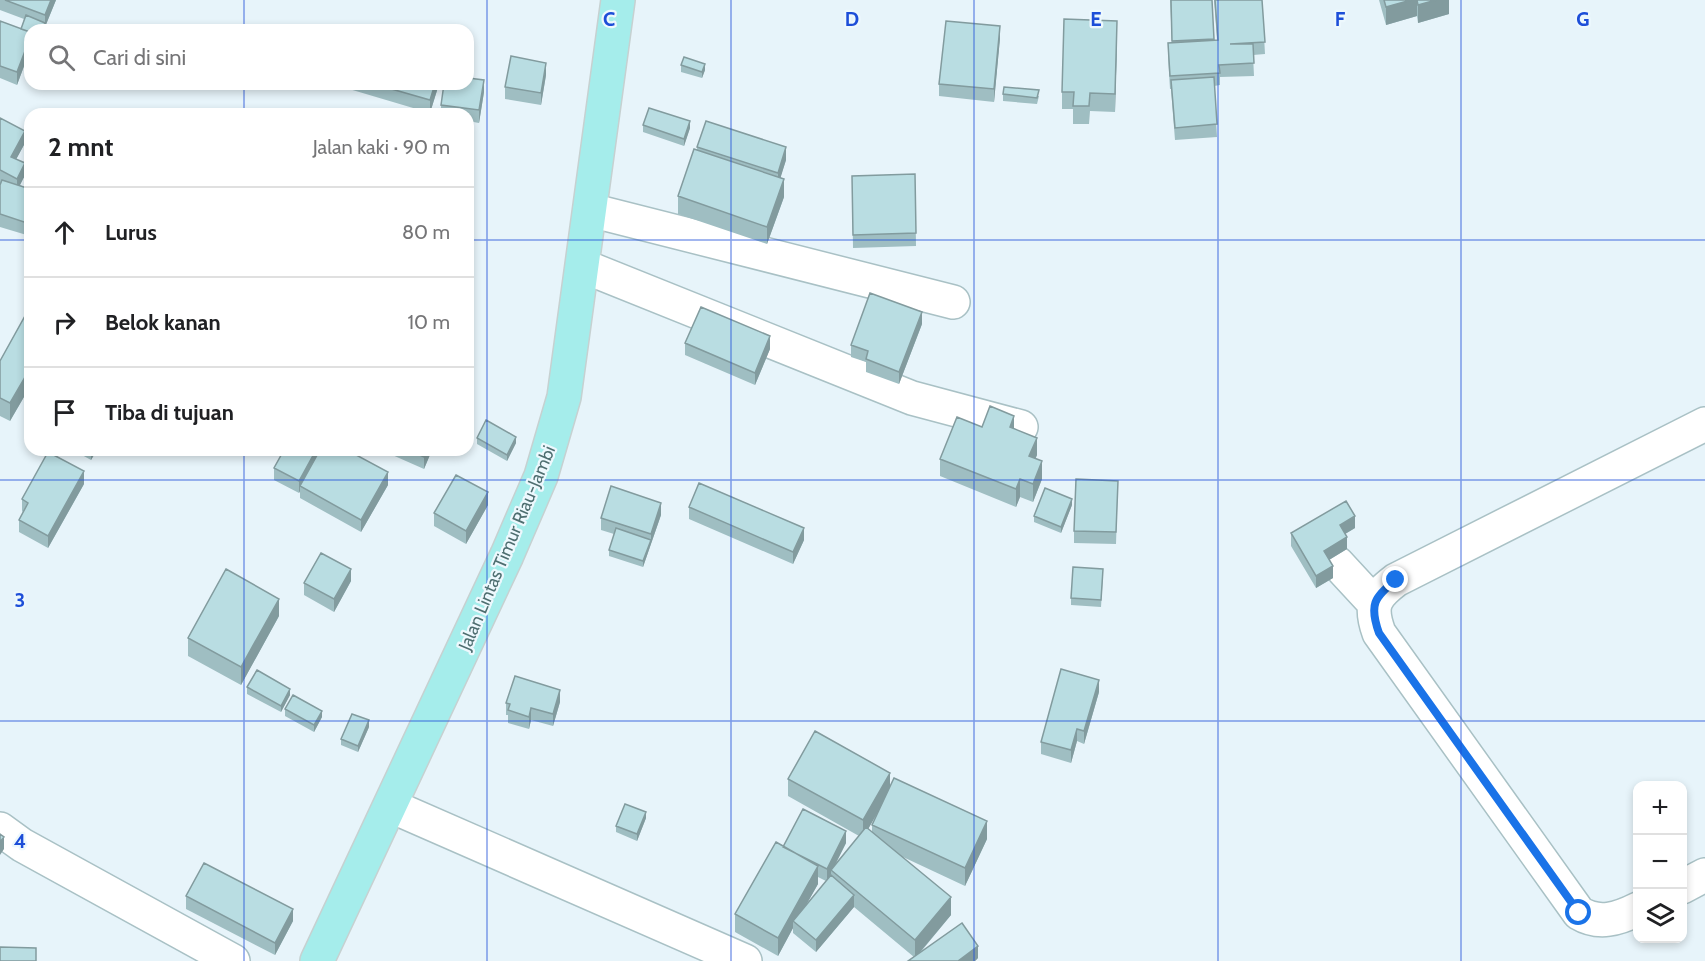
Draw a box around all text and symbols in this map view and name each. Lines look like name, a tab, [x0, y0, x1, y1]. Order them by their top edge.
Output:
text: C	[603, 7, 615, 31]
text: D	[845, 7, 859, 31]
text: E	[1090, 7, 1102, 31]
text: F	[1335, 7, 1346, 31]
text: G	[1576, 7, 1590, 31]
search box	[24, 24, 474, 90]
icon: search	[45, 41, 78, 74]
text: Cari di sini	[93, 44, 186, 71]
text: 2 mnt	[48, 131, 113, 163]
text: Jalan kaki · 90 m	[313, 135, 450, 159]
icon: ahead	[48, 216, 81, 249]
text: Lurus	[105, 219, 157, 246]
text: 80 m	[402, 220, 450, 244]
icon: right	[48, 306, 81, 339]
text: Belok kanan	[105, 309, 221, 336]
text: 10 m	[407, 310, 450, 334]
icon: arrive	[48, 396, 81, 429]
text: Tiba di tujuan	[105, 399, 234, 426]
street label: Jalan Lintas Timur Riau-Jambi	[453, 442, 560, 655]
route end	[1382, 566, 1408, 592]
text: 3	[15, 588, 25, 612]
map controls	[1633, 781, 1687, 943]
button: +	[1633, 781, 1687, 835]
text: 4	[14, 829, 26, 853]
button: −	[1633, 835, 1687, 889]
button: layers	[1633, 889, 1687, 943]
route start	[1565, 899, 1591, 925]

